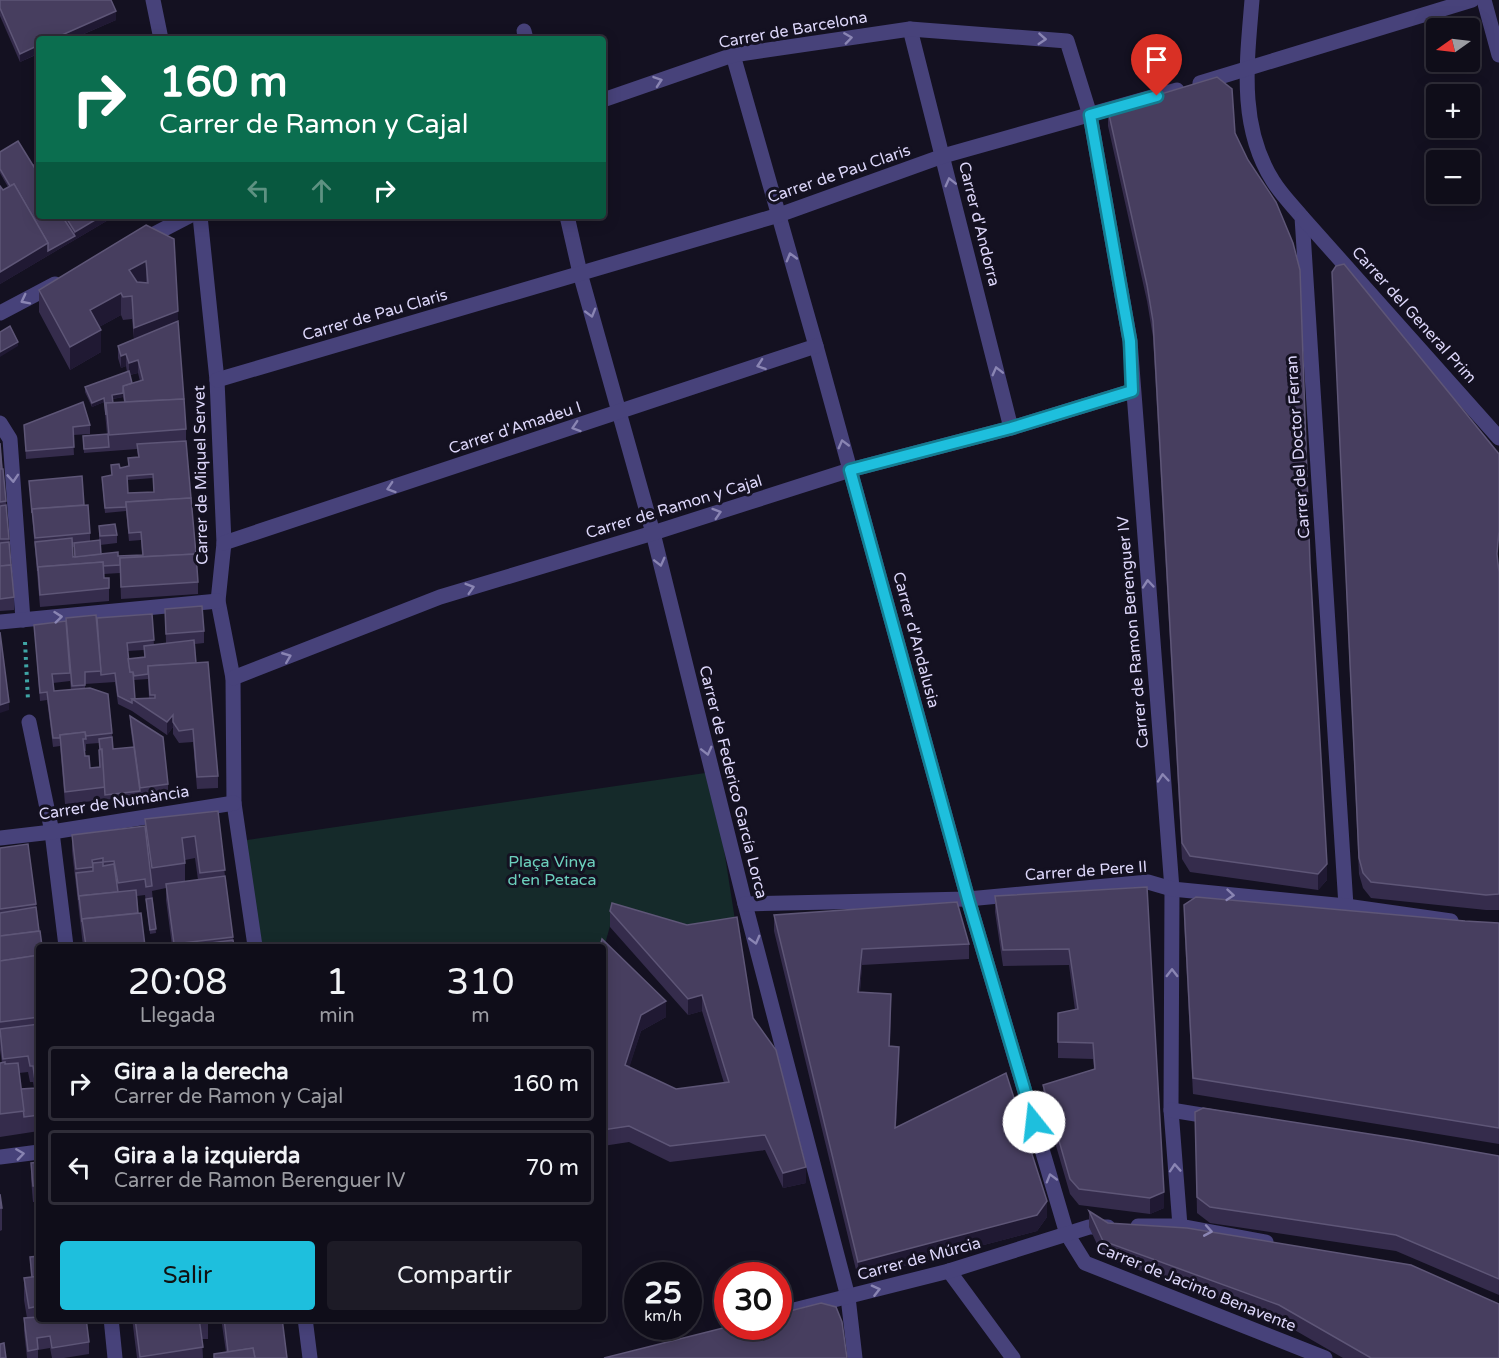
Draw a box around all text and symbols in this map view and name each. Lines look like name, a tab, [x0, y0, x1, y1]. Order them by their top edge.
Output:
street label: Carrer de Barcelona	[717, 7, 869, 53]
north arrow	[1426, 18, 1480, 72]
map controls	[1426, 18, 1480, 204]
one-way arrow	[1037, 32, 1046, 45]
one-way arrow	[843, 33, 852, 45]
pin	[1131, 34, 1182, 96]
icon: arrive	[1140, 43, 1173, 76]
text: 160 m	[159, 57, 288, 108]
icon: right	[60, 60, 138, 138]
one-way arrow	[652, 76, 663, 89]
button: +	[1426, 84, 1480, 138]
text: Carrer de Ramon y Cajal	[159, 108, 468, 141]
street label: Carrer de Pau Claris	[765, 140, 913, 208]
button: −	[1426, 150, 1480, 204]
street label: Carrer d'Andorra	[954, 160, 1004, 288]
icon: left	[242, 174, 275, 207]
icon: ahead	[305, 174, 338, 207]
icon: right	[368, 174, 401, 207]
one-way arrow	[944, 177, 957, 187]
street label: Carrer del General Prim	[1347, 242, 1481, 388]
one-way arrow	[786, 252, 798, 262]
street label: Carrer de Pau Claris	[300, 285, 450, 345]
one-way arrow	[20, 293, 31, 304]
one-way arrow	[584, 308, 596, 318]
street label: Carrer del Doctor Ferran	[1282, 355, 1314, 539]
one-way arrow	[756, 358, 767, 370]
one-way arrow	[991, 366, 1004, 376]
street label: Carrer de Miquel Servet	[189, 385, 213, 565]
street label: Carrer d'Amadeu I	[446, 397, 584, 459]
one-way arrow	[571, 420, 582, 432]
one-way arrow	[838, 440, 850, 450]
street label: Carrer de Ramon y Cajal	[583, 471, 765, 543]
one-way arrow	[6, 474, 19, 483]
one-way arrow	[386, 481, 397, 494]
one-way arrow	[711, 507, 722, 520]
street label: Carrer de Ramon Berenguer IV	[1113, 515, 1153, 749]
one-way arrow	[653, 557, 666, 567]
street label: Carrer d'Andalusia	[888, 570, 944, 710]
one-way arrow	[1141, 580, 1154, 589]
one-way arrow	[464, 583, 475, 595]
one-way arrow	[54, 611, 63, 624]
one-way arrow	[281, 652, 292, 664]
street label: Carrer de Federico García Lorca	[694, 663, 772, 901]
one-way arrow	[699, 746, 712, 756]
one-way arrow	[1157, 774, 1170, 783]
street label: Carrer de Numància	[37, 781, 191, 825]
park label: Plaça Vinya d'en Petaca	[508, 852, 596, 890]
street label: Carrer de Pere II	[1024, 857, 1148, 885]
one-way arrow	[1226, 888, 1235, 901]
one-way arrow	[747, 935, 760, 945]
text: 20:08	[128, 961, 228, 1004]
text: 1	[326, 961, 348, 1004]
text: 310	[446, 961, 514, 1004]
one-way arrow	[1166, 969, 1178, 978]
text: Llegada	[140, 1004, 215, 1028]
text: min	[319, 1004, 355, 1028]
text: m	[471, 1004, 490, 1028]
text: Gira a la derecha	[114, 1059, 289, 1085]
icon: right	[63, 1067, 96, 1100]
text: 160 m	[512, 1071, 579, 1097]
text: Carrer de Ramon y Cajal	[114, 1085, 343, 1109]
position arrow	[1002, 1090, 1066, 1154]
text: Gira a la izquierda	[114, 1143, 300, 1169]
one-way arrow	[15, 1149, 24, 1161]
icon: left	[63, 1151, 96, 1184]
text: 70 m	[525, 1155, 579, 1181]
one-way arrow	[1169, 1163, 1182, 1172]
text: Carrer de Ramon Berenguer IV	[114, 1169, 405, 1193]
one-way arrow	[1046, 1173, 1058, 1183]
one-way arrow	[1203, 1224, 1213, 1237]
street label: Carrer de Múrcia	[855, 1233, 983, 1285]
street label: Carrer de Jacinto Benavente	[1093, 1238, 1299, 1336]
button: Salir	[60, 1241, 315, 1310]
button: Compartir	[327, 1241, 582, 1310]
speed limit sign: 30	[714, 1262, 792, 1340]
text: 25	[644, 1275, 682, 1312]
one-way arrow	[871, 1284, 881, 1297]
text: km/h	[644, 1307, 682, 1325]

